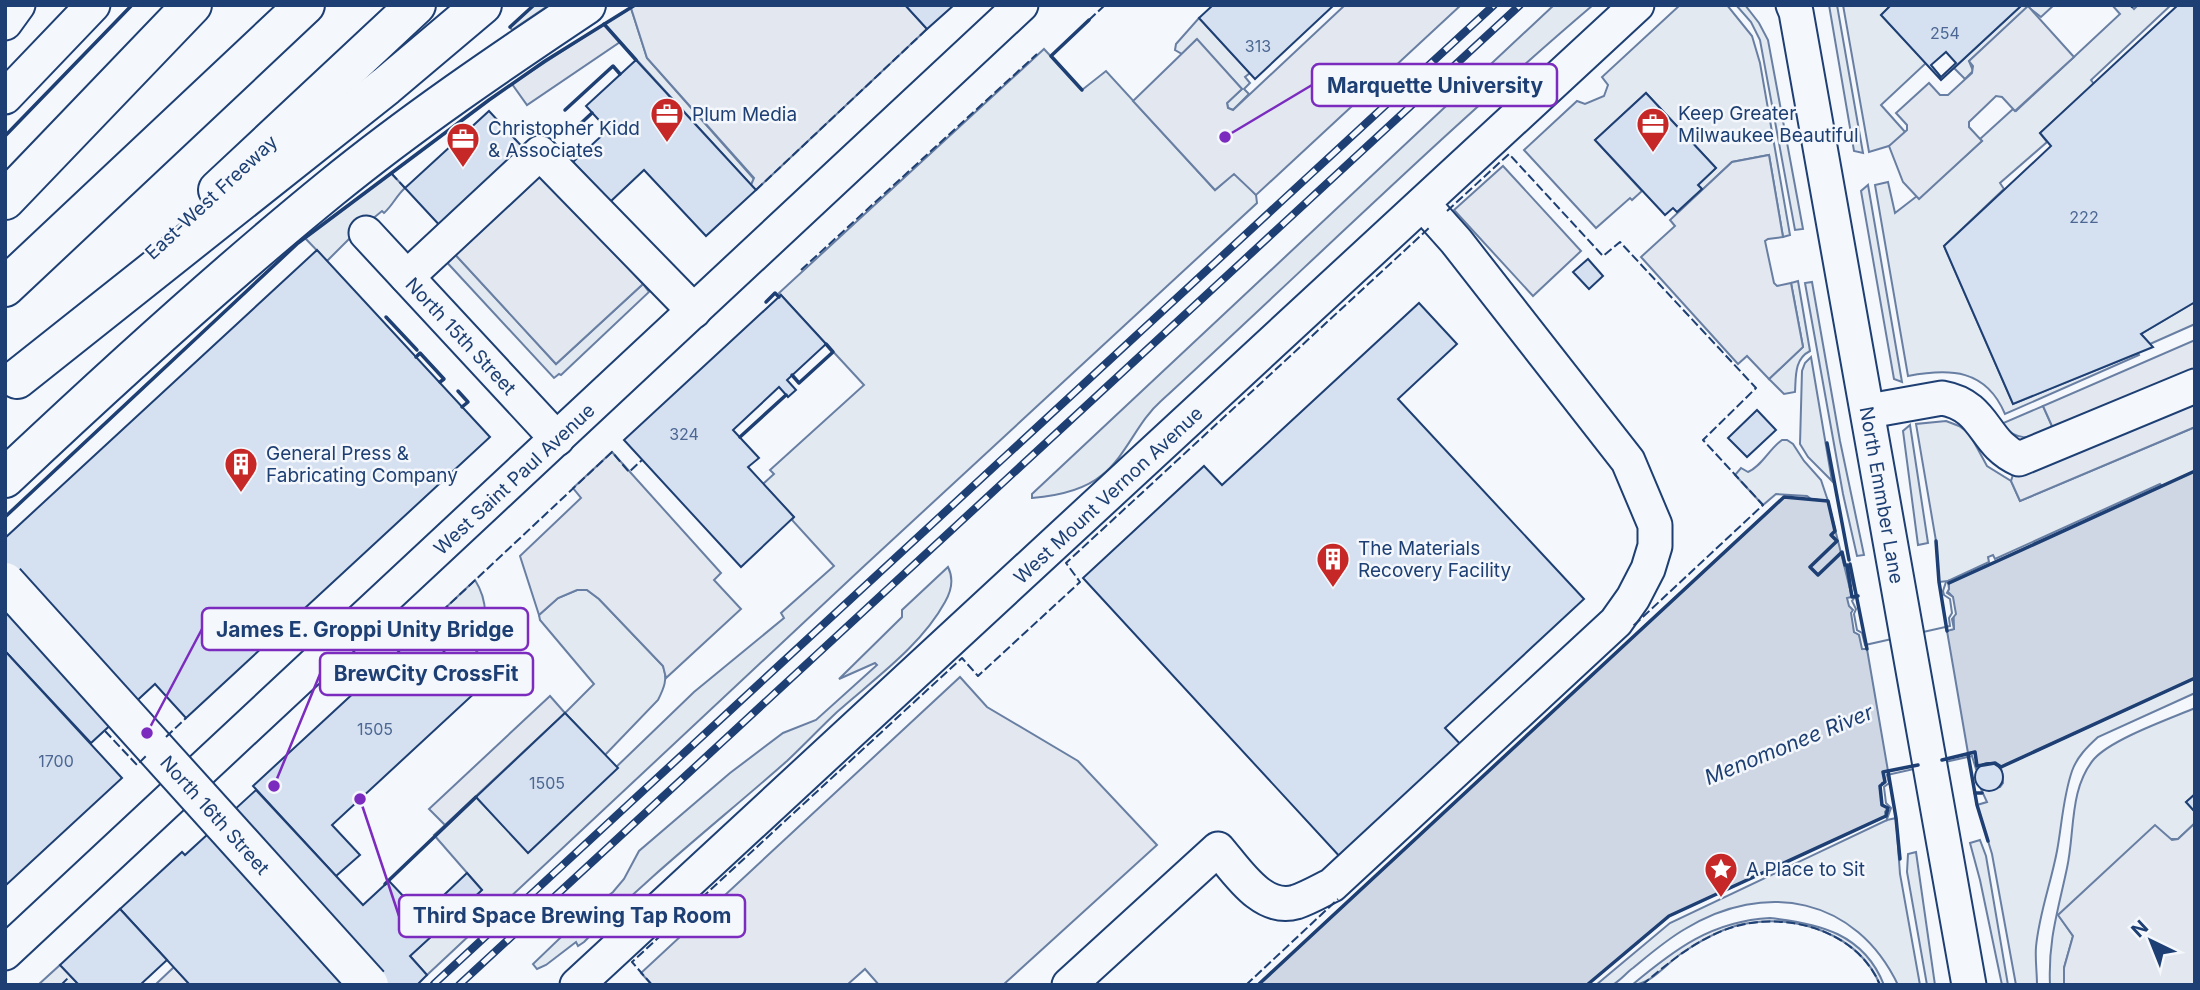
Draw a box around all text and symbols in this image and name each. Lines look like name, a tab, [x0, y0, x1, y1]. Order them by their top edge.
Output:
house number: 254	[1930, 23, 1960, 43]
house number: 313	[1245, 36, 1271, 56]
callout: Marquette University	[1312, 64, 1557, 106]
text: Marquette University	[1327, 73, 1543, 98]
office icon: Plum Media	[648, 95, 686, 144]
place label: Keep Greater Milwaukee Beautiful	[1678, 102, 1859, 147]
place label: Plum Media	[692, 103, 797, 126]
office icon: Keep Greater Milwaukee Beautiful	[1634, 105, 1672, 154]
place label: Christopher Kidd & Associates	[488, 117, 640, 162]
office icon: Christopher Kidd & Associates	[444, 120, 482, 169]
street label: East-West Freeway	[141, 130, 282, 264]
house number: 222	[2069, 207, 2099, 227]
street label: North 15th Street	[401, 273, 521, 400]
street label: West Saint Paul Avenue	[429, 399, 599, 560]
street label: West Mount Vernon Avenue	[1009, 402, 1207, 589]
street label: North Emmber Lane	[1855, 405, 1908, 586]
house number: 324	[669, 424, 699, 444]
place label: General Press & Fabricating Company	[266, 442, 458, 487]
building icon: General Press & Fabricating Company	[222, 445, 260, 494]
place label: The Materials Recovery Facility	[1358, 537, 1511, 582]
building icon: The Materials Recovery Facility	[1314, 540, 1352, 589]
callout: James E. Groppi Unity Bridge	[202, 608, 528, 650]
text: James E. Groppi Unity Bridge	[216, 617, 514, 642]
callout: BrewCity CrossFit	[320, 653, 533, 695]
text: BrewCity CrossFit	[334, 661, 519, 686]
water label: Menomonee River	[1701, 699, 1878, 790]
house number: 1505	[357, 719, 393, 739]
house number: 1700	[38, 751, 74, 771]
street label: North 16th Street	[155, 751, 274, 879]
house number: 1505	[529, 773, 565, 793]
place icon: A Place to Sit	[1702, 850, 1740, 899]
place label: A Place to Sit	[1746, 858, 1865, 881]
callout: Third Space Brewing Tap Room	[399, 895, 745, 937]
text: Third Space Brewing Tap Room	[413, 903, 731, 928]
north arrow	[2116, 906, 2186, 976]
text: N	[2127, 916, 2153, 942]

